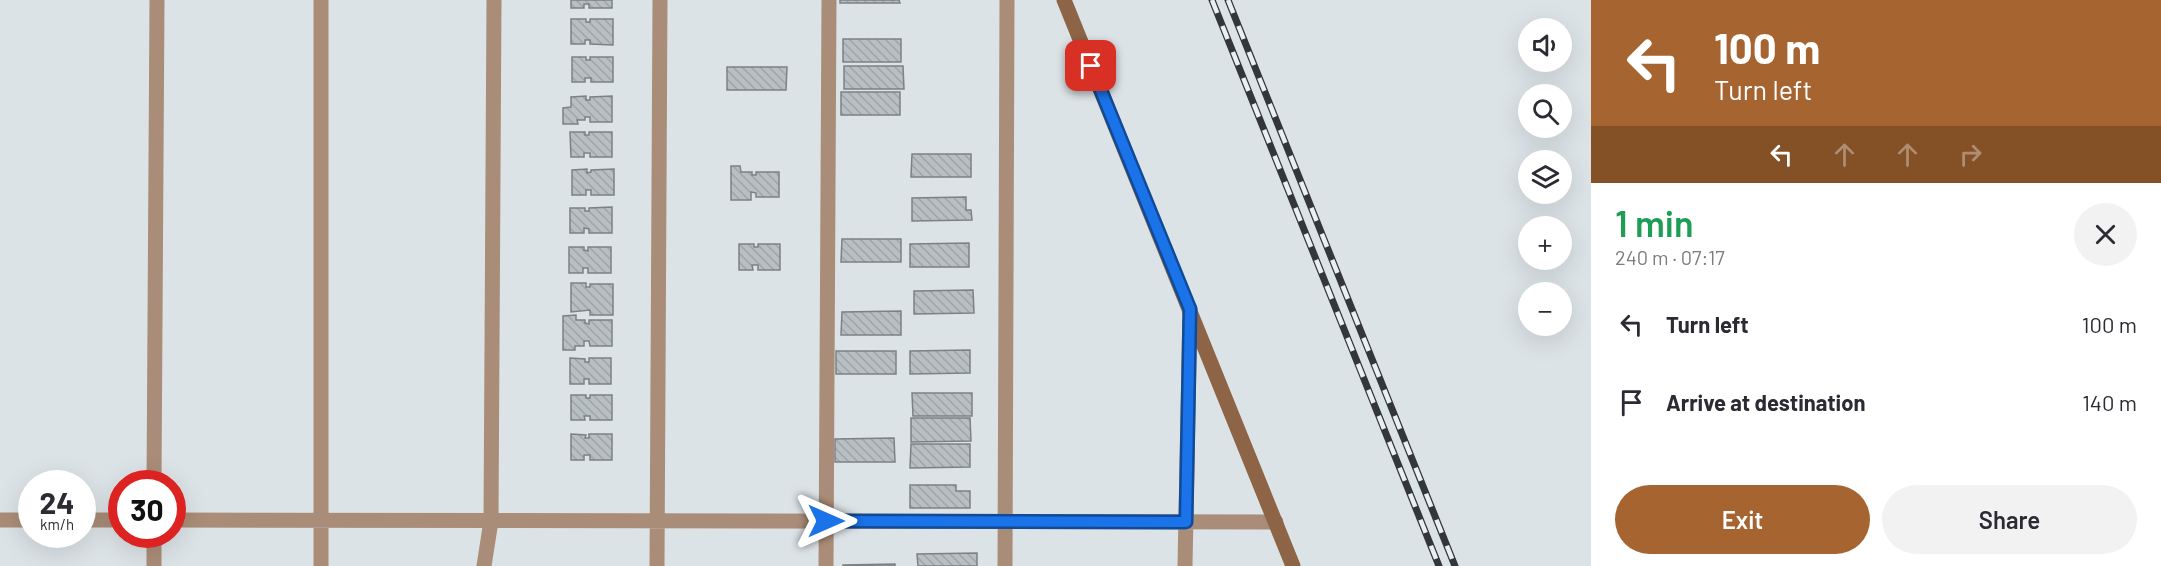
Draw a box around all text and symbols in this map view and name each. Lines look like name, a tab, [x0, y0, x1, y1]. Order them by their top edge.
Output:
map controls	[1518, 18, 1572, 336]
button: sound	[1518, 18, 1572, 72]
text: 100 m	[1714, 22, 1820, 72]
icon: left	[1615, 24, 1693, 102]
pin	[1065, 40, 1116, 91]
icon: arrive	[1074, 49, 1107, 82]
text: Turn left	[1714, 73, 1812, 105]
button: search	[1518, 84, 1572, 138]
icon: left	[1765, 138, 1798, 171]
icon: ahead	[1828, 138, 1861, 171]
icon: ahead	[1891, 138, 1924, 171]
icon: right	[1954, 138, 1987, 171]
button: layers	[1518, 150, 1572, 204]
text: 1 min	[1615, 201, 1694, 244]
button: close	[2074, 203, 2137, 266]
button: +	[1518, 216, 1572, 270]
text: 240 m · 07:17	[1615, 245, 1725, 269]
button: −	[1518, 282, 1572, 336]
icon: left	[1615, 308, 1648, 341]
text: Turn left	[1666, 311, 1749, 337]
text: 100 m	[2082, 311, 2137, 337]
icon: arrive	[1615, 386, 1648, 419]
text: Arrive at destination	[1666, 389, 1865, 415]
text: 140 m	[2082, 389, 2137, 415]
speed limit sign: 30	[108, 470, 186, 548]
text: 24	[40, 484, 74, 520]
button: Exit	[1615, 485, 1870, 554]
button: Share	[1882, 485, 2137, 554]
position arrow	[794, 489, 858, 553]
text: km/h	[40, 515, 74, 533]

